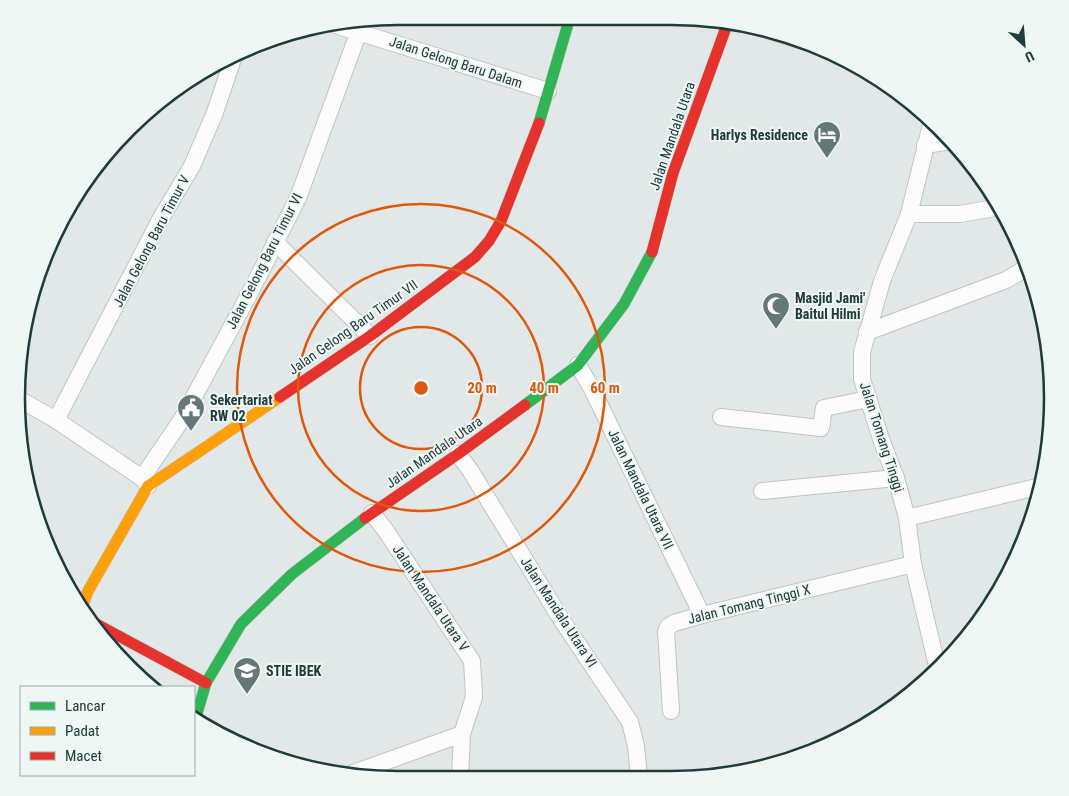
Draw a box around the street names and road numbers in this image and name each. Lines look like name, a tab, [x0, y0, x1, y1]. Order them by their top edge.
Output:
street label: Jalan Gelong Baru Dalam	[387, 33, 525, 91]
street label: Jalan Mandala Utara	[646, 80, 698, 192]
street label: Jalan Gelong Baru Timur V	[109, 172, 193, 310]
street label: Jalan Gelong Baru Timur VI	[223, 190, 305, 332]
street label: Jalan Gelong Baru Timur VII	[285, 276, 421, 378]
street label: Jalan Tomang Tinggi	[857, 380, 907, 494]
street label: Jalan Mandala Utara	[383, 413, 485, 491]
street label: Jalan Mandala Utara VII	[605, 426, 677, 552]
street label: Jalan Mandala Utara V	[390, 542, 473, 654]
street label: Jalan Mandala Utara VI	[517, 554, 601, 670]
street label: Jalan Tomang Tinggi X	[686, 581, 812, 627]

